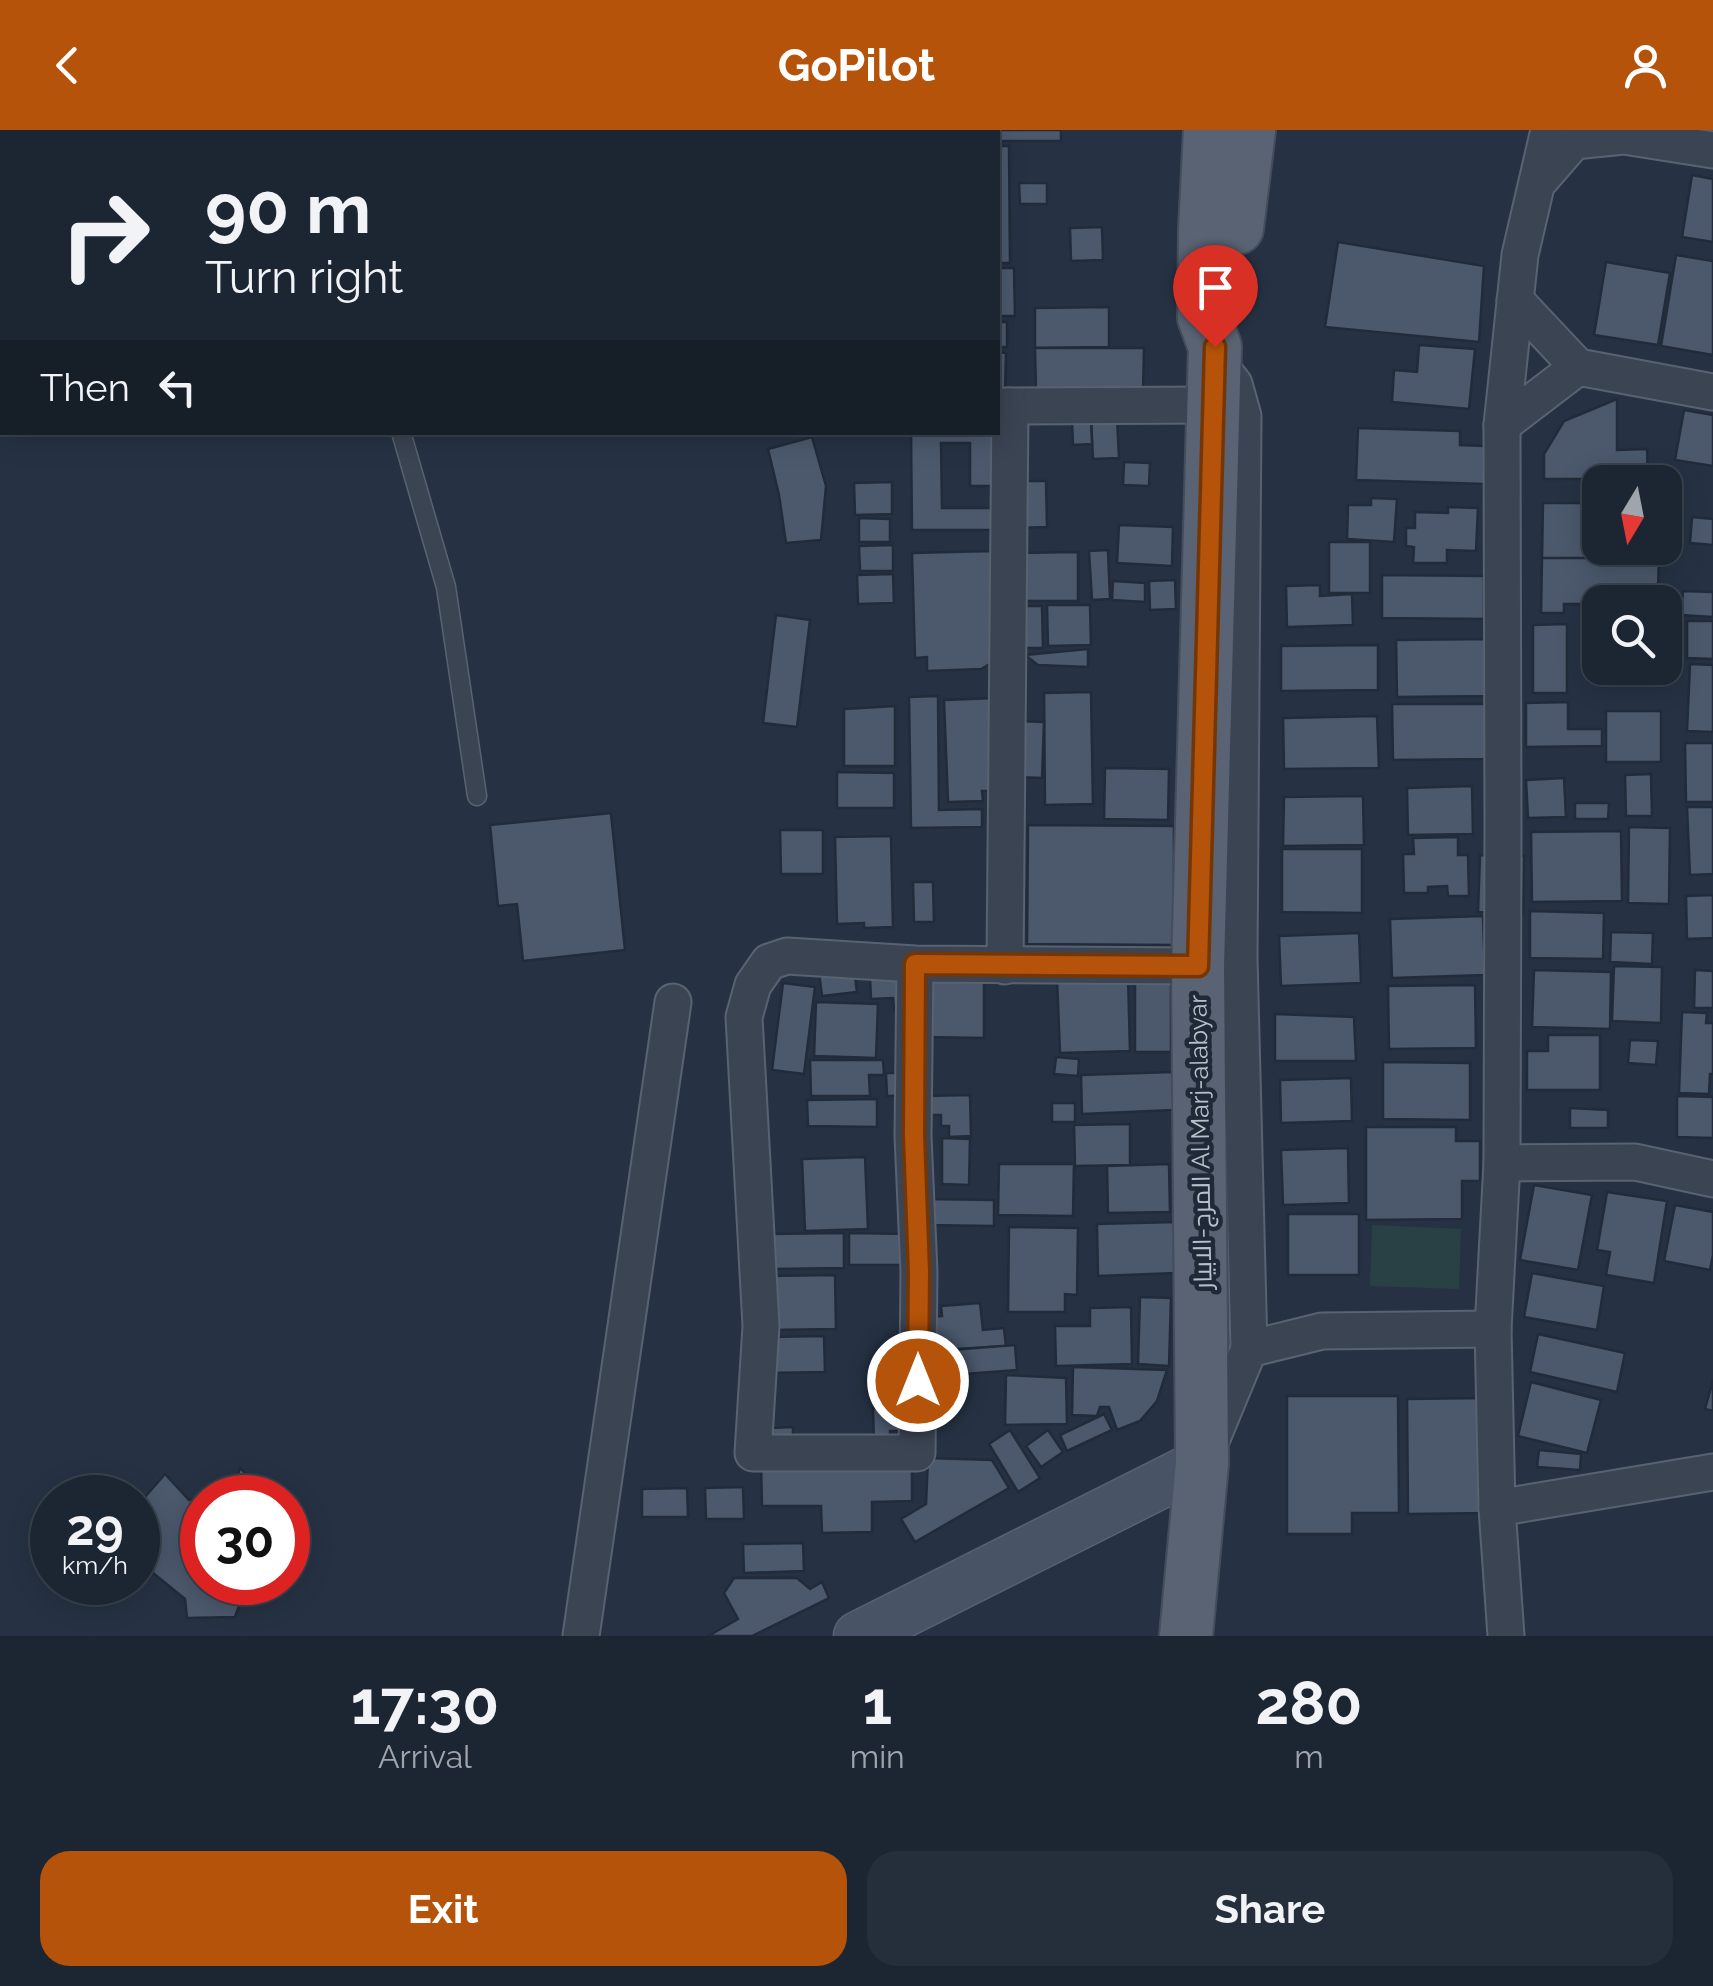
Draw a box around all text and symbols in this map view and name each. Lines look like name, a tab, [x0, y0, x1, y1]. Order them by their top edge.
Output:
icon: back	[40, 38, 95, 93]
icon: person	[1618, 38, 1673, 93]
text: GoPilot	[778, 39, 935, 92]
text: 90 m	[205, 167, 371, 249]
icon: right	[40, 170, 170, 300]
pin	[1173, 245, 1258, 348]
text: Turn right	[205, 251, 403, 304]
icon: arrive	[1188, 260, 1243, 315]
icon: left	[150, 360, 205, 415]
text: Then	[40, 365, 130, 410]
north arrow	[1582, 465, 1682, 565]
map controls	[1582, 465, 1682, 685]
button: search	[1582, 585, 1682, 685]
street label: المرج-الابيار Al Marj-alabyar	[1182, 994, 1220, 1292]
position arrow	[866, 1329, 970, 1433]
speed limit sign: 30	[180, 1475, 310, 1605]
text: 29	[66, 1498, 124, 1557]
text: km/h	[62, 1550, 128, 1580]
text: 17:30	[351, 1668, 499, 1738]
text: 1	[862, 1668, 892, 1738]
text: 280	[1255, 1668, 1362, 1738]
text: Arrival	[378, 1738, 472, 1775]
text: min	[850, 1738, 905, 1775]
text: m	[1294, 1738, 1324, 1775]
button: Exit	[40, 1851, 847, 1966]
button: Share	[867, 1851, 1673, 1966]

